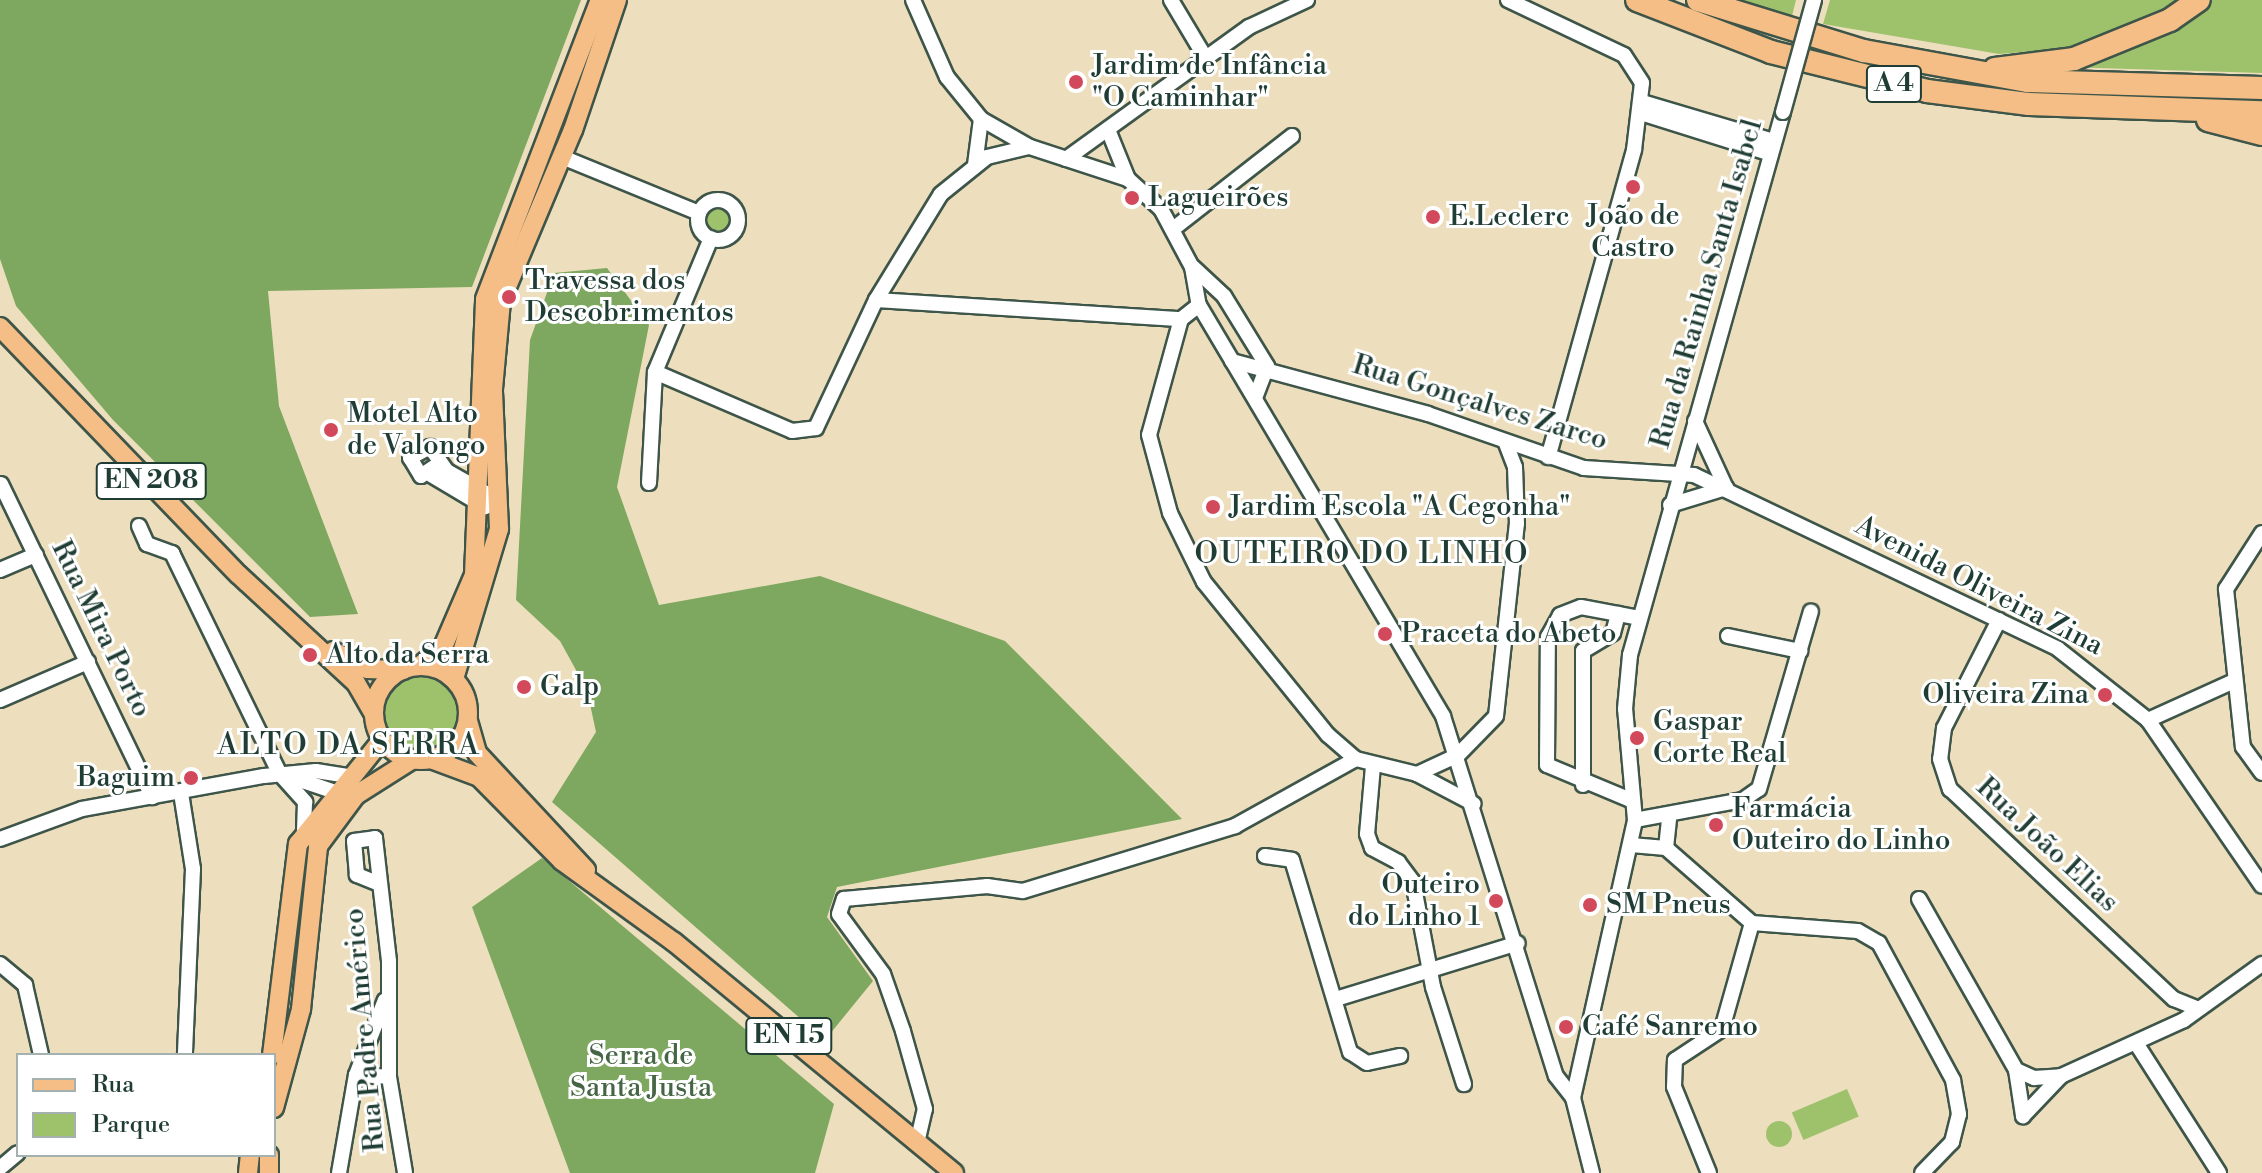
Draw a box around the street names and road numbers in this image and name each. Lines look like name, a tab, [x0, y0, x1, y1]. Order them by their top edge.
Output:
road number: A 4	[1864, 62, 1924, 106]
street label: Rua da Rainha Santa Isabel	[1644, 116, 1770, 452]
street label: Rua Gonçalves Zarco	[1348, 348, 1612, 458]
road number: EN 208	[95, 459, 207, 503]
street label: Avenida Oliveira Zina	[1849, 509, 2109, 663]
street label: Rua Mira Porto	[44, 535, 158, 723]
street label: Rua João Elias	[1969, 771, 2125, 919]
street label: Rua Padre Américo	[338, 907, 392, 1153]
road number: EN 15	[745, 1014, 833, 1058]

